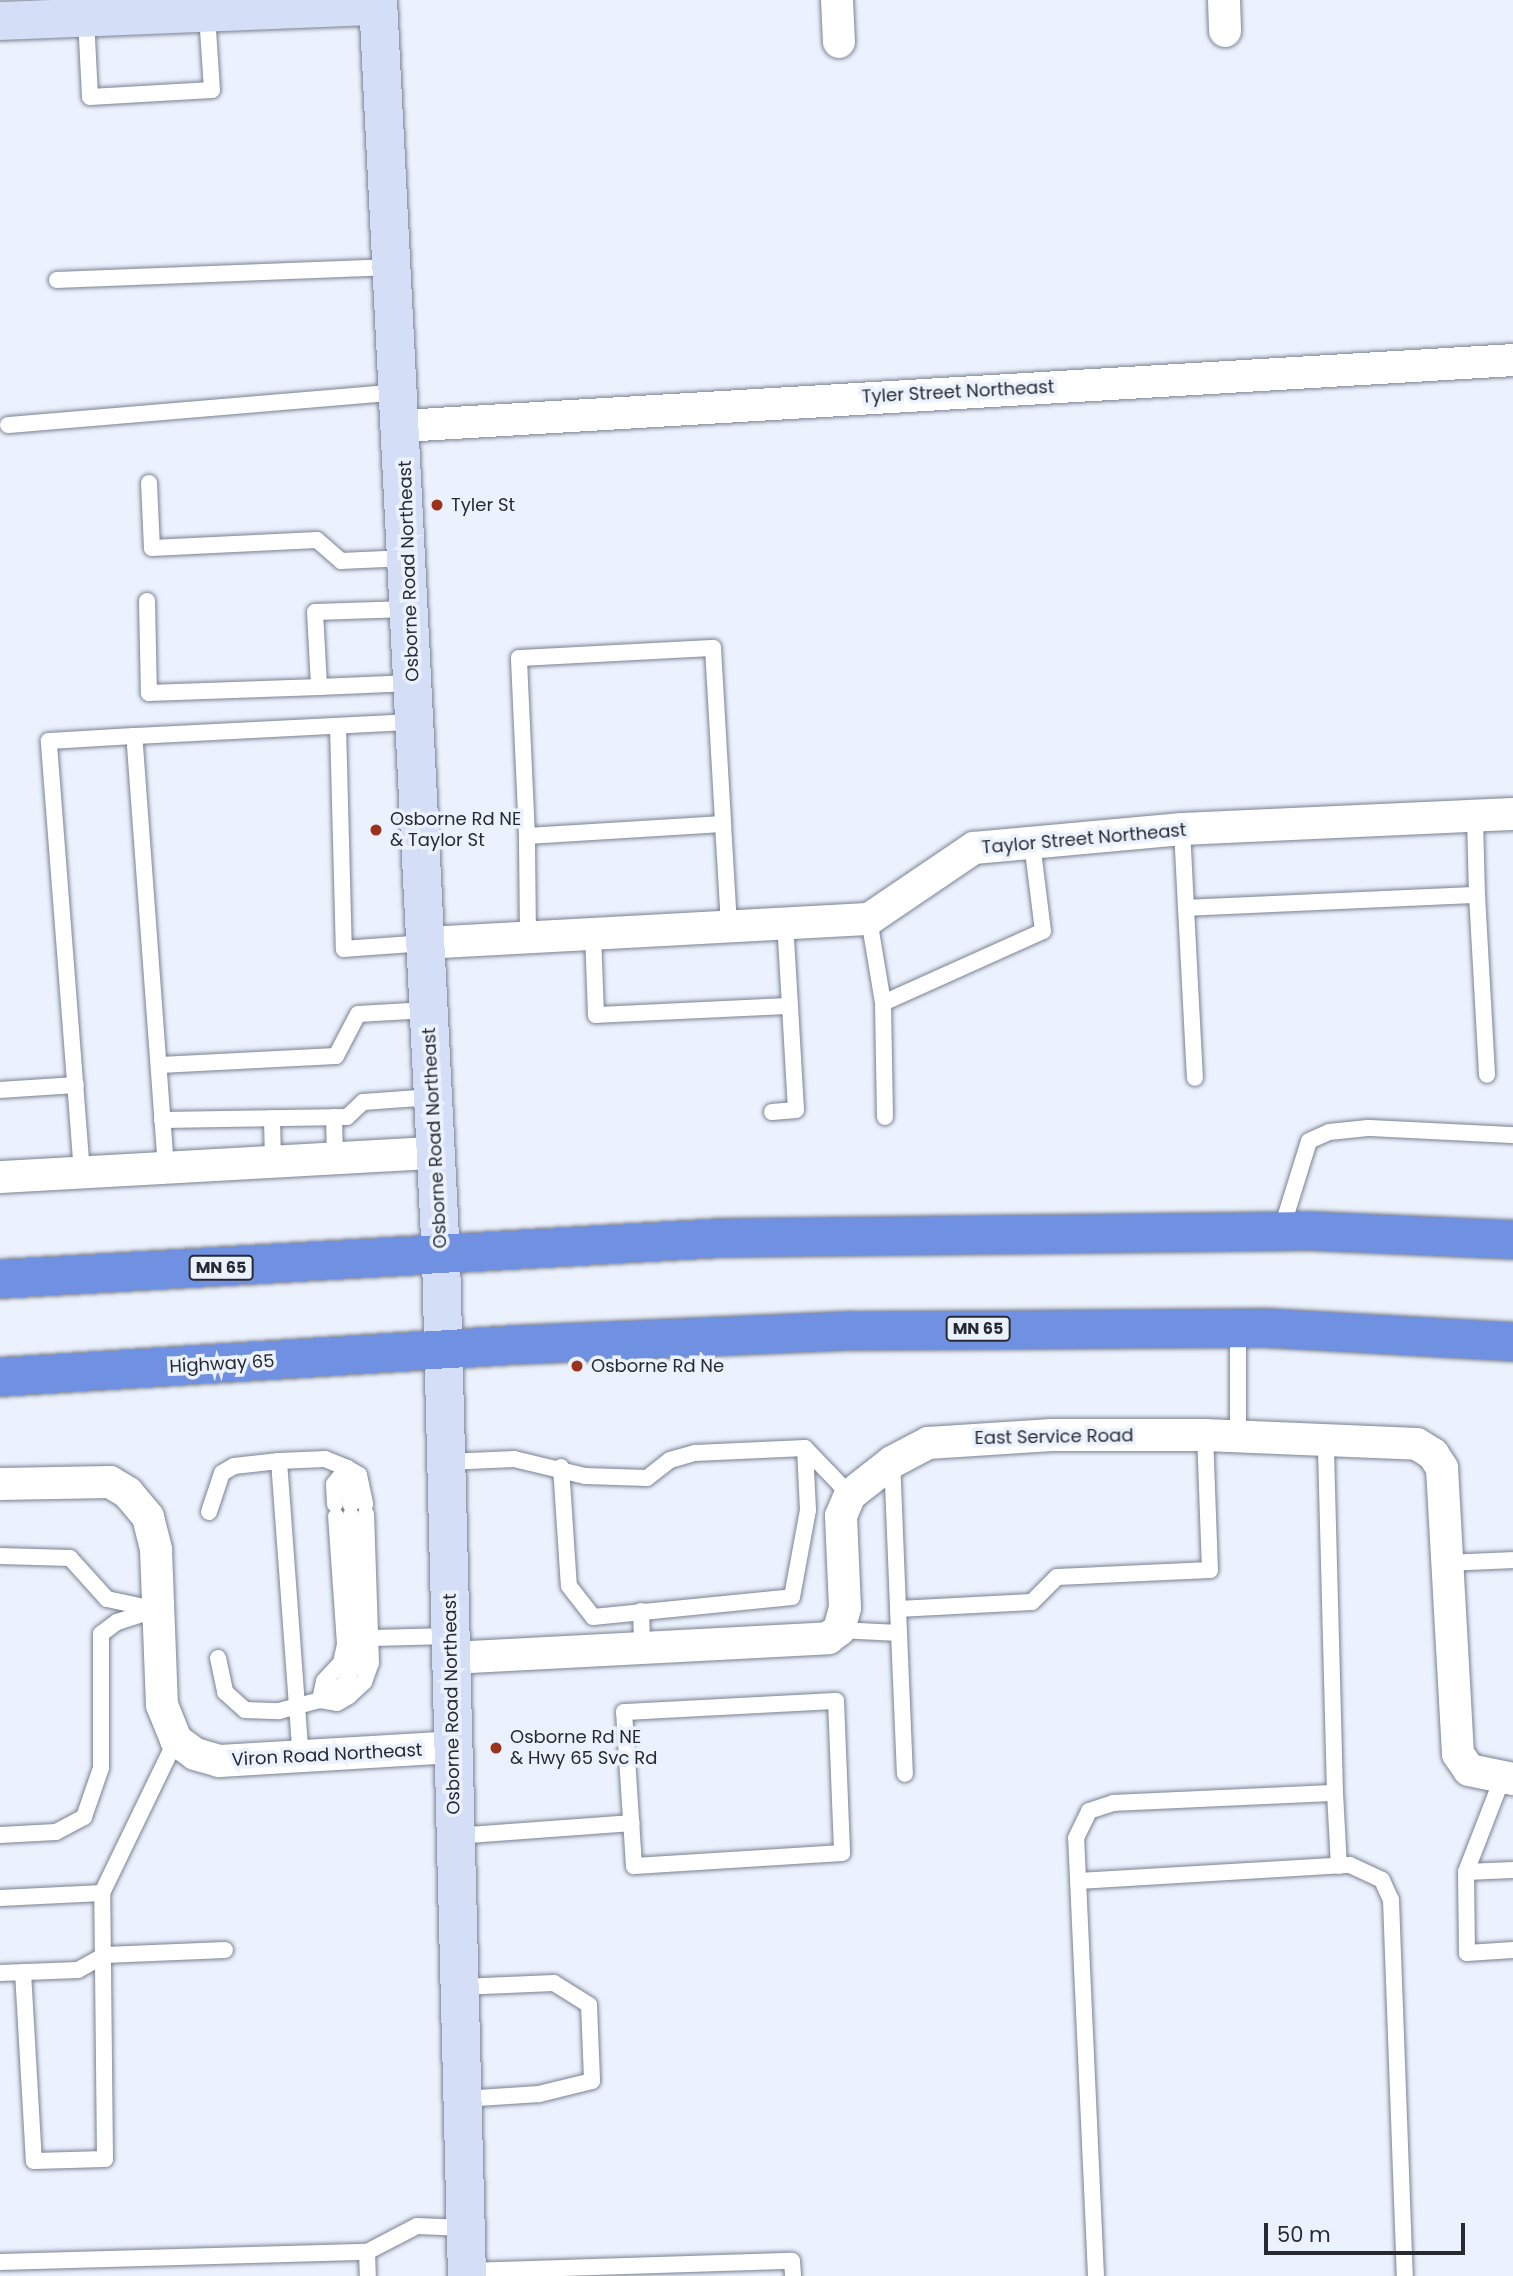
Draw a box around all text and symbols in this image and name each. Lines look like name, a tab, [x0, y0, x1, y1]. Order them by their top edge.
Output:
street label: Tyler Street Northeast	[861, 376, 1055, 408]
street label: Osborne Road Northeast	[394, 460, 424, 682]
place label: Tyler St	[451, 494, 515, 516]
marker: Tyler St	[429, 497, 445, 513]
place label: Osborne Rd NE & Taylor St	[390, 809, 521, 852]
street label: Taylor Street Northeast	[981, 819, 1187, 859]
marker: Osborne Rd NE & Taylor St	[368, 822, 384, 838]
street label: Osborne Road Northeast	[418, 1027, 452, 1249]
road number: MN 65	[188, 1256, 254, 1280]
road number: MN 65	[945, 1316, 1011, 1342]
street label: Highway 65	[169, 1350, 275, 1378]
place label: Osborne Rd Ne	[591, 1355, 724, 1377]
marker: Osborne Rd Ne	[569, 1358, 585, 1374]
street label: East Service Road	[974, 1425, 1134, 1449]
street label: Osborne Road Northeast	[439, 1593, 465, 1815]
place label: Osborne Rd NE & Hwy 65 Svc Rd	[510, 1727, 657, 1770]
street label: Viron Road Northeast	[231, 1739, 423, 1771]
marker: Osborne Rd NE & Hwy 65 Svc Rd	[488, 1740, 504, 1756]
scale bar	[1268, 2210, 1469, 2254]
text: 50 m	[1277, 2220, 1331, 2249]

